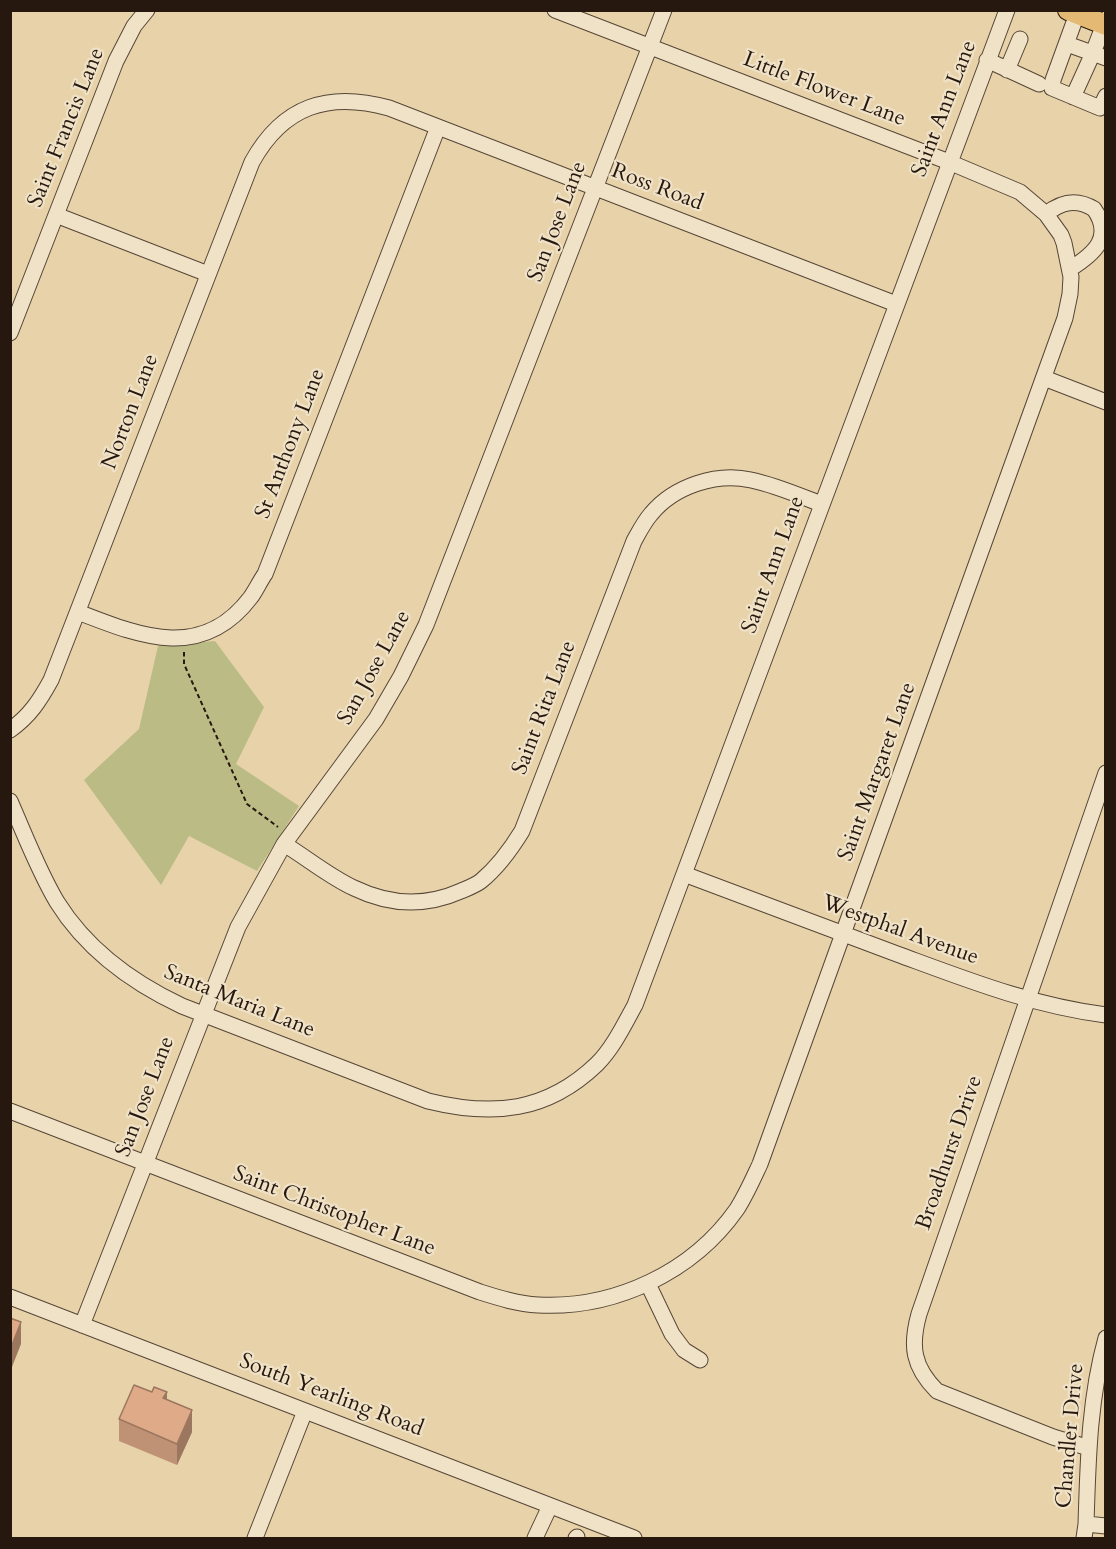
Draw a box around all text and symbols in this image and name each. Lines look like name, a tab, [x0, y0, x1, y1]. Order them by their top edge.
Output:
street label: Saint Ann Lane	[907, 37, 983, 181]
street label: Saint Francis Lane	[23, 45, 111, 211]
street label: Little Flower Lane	[739, 47, 909, 133]
street label: San Jose Lane	[523, 158, 593, 286]
street label: Ross Road	[607, 158, 707, 218]
street label: Norton Lane	[97, 351, 165, 473]
street label: St Anthony Lane	[250, 365, 332, 523]
street label: Saint Ann Lane	[737, 493, 811, 637]
street label: San Jose Lane	[333, 606, 417, 730]
street label: Saint Rita Lane	[507, 637, 583, 779]
street label: Saint Margaret Lane	[833, 679, 923, 865]
street label: Westphal Avenue	[818, 890, 982, 972]
street label: Santa Maria Lane	[160, 960, 318, 1044]
street label: San Jose Lane	[111, 1033, 181, 1161]
street label: Broadhurst Drive	[911, 1072, 989, 1234]
street label: Saint Christopher Lane	[229, 1161, 439, 1263]
street label: South Yearling Road	[235, 1349, 427, 1443]
street label: Chandler Drive	[1052, 1362, 1090, 1510]

